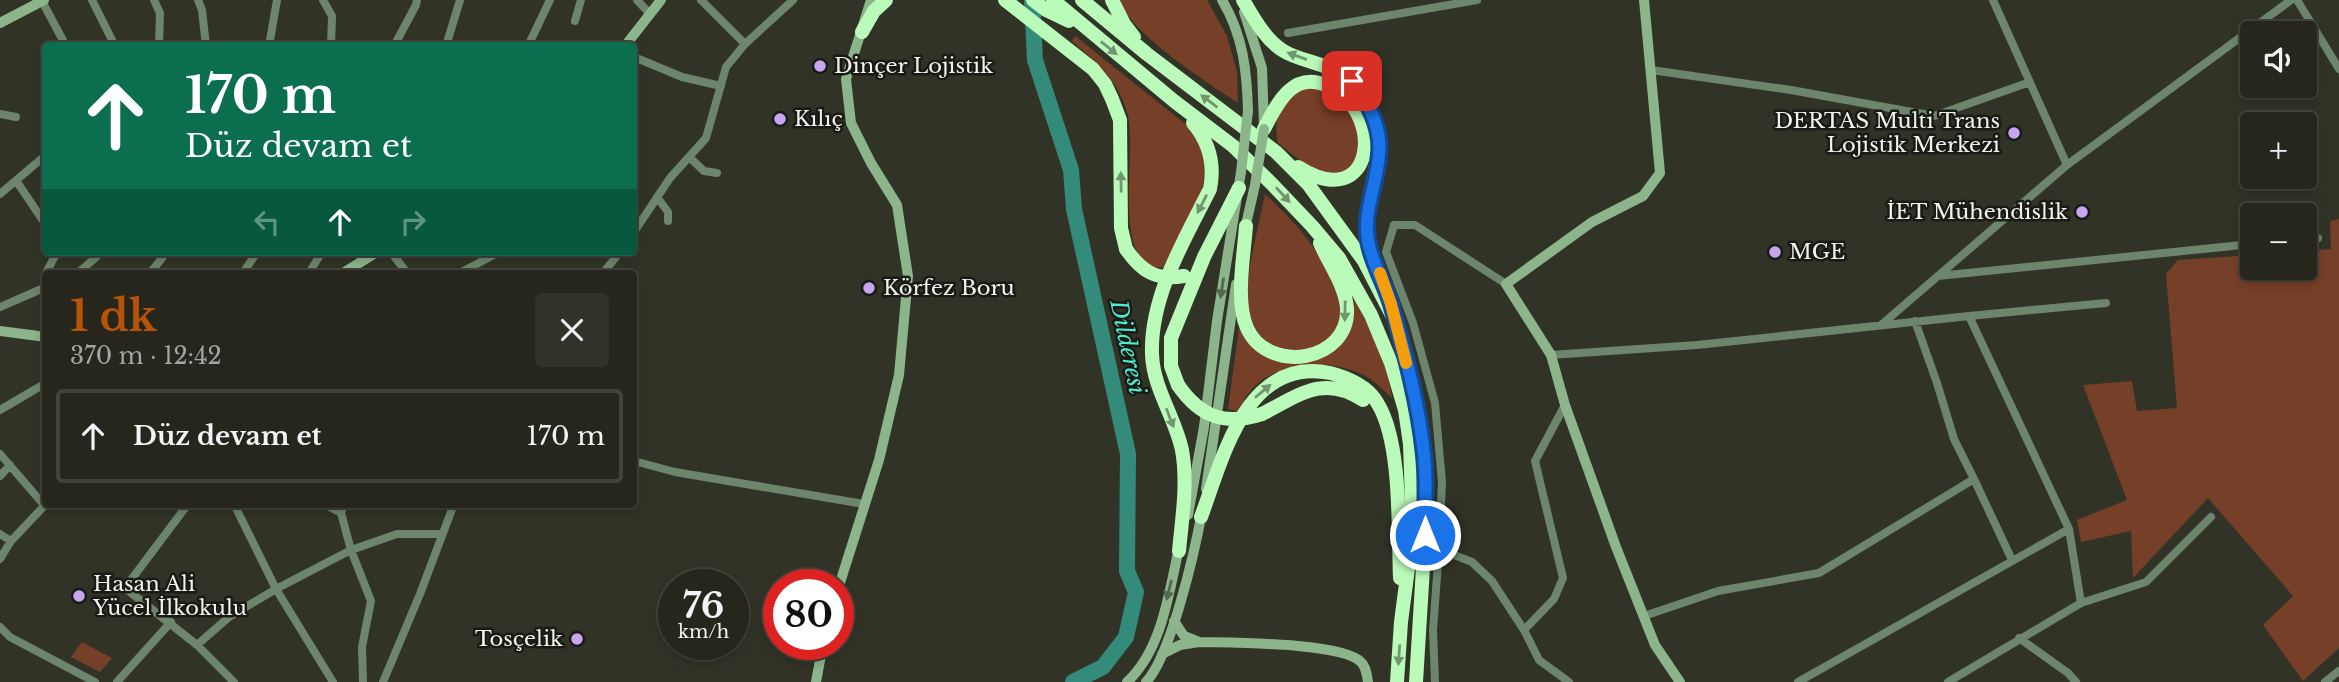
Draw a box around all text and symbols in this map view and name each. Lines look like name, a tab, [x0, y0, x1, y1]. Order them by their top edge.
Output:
map controls	[2240, 21, 2317, 280]
button: sound	[2240, 21, 2317, 98]
one-way arrow	[1101, 40, 1118, 55]
one-way arrow	[1286, 51, 1307, 62]
pin	[1322, 51, 1382, 111]
place label: Dinçer Lojistik	[834, 53, 993, 79]
marker: Dinçer Lojistik	[812, 58, 828, 74]
icon: arrive	[1333, 62, 1371, 100]
text: 170 m	[185, 65, 336, 126]
icon: ahead	[70, 70, 161, 161]
one-way arrow	[1201, 94, 1219, 109]
place label: Kılıç	[794, 106, 843, 132]
place label: DERTAS Multi Trans Lojistik Merkezi	[1774, 108, 2000, 158]
marker: Kılıç	[772, 111, 788, 127]
button: +	[2240, 112, 2317, 189]
marker: DERTAS Multi Trans Lojistik Merkezi	[2006, 125, 2022, 141]
text: Düz devam et	[185, 126, 412, 166]
one-way arrow	[1115, 170, 1127, 192]
one-way arrow	[1274, 186, 1290, 203]
one-way arrow	[1197, 194, 1208, 214]
place label: İET Mühendislik	[1886, 199, 2068, 225]
icon: left	[248, 203, 286, 241]
icon: ahead	[321, 203, 359, 241]
icon: right	[394, 203, 432, 241]
button: −	[2240, 203, 2317, 280]
marker: İET Mühendislik	[2074, 204, 2090, 220]
place label: MGE	[1789, 239, 1845, 265]
marker: MGE	[1767, 244, 1783, 260]
place label: Körfez Boru	[883, 275, 1015, 301]
one-way arrow	[1216, 277, 1227, 299]
marker: Körfez Boru	[861, 280, 877, 296]
text: 1 dk	[70, 290, 157, 342]
button: close	[535, 293, 609, 367]
water label: Dilderesi	[1104, 296, 1152, 398]
one-way arrow	[1339, 300, 1351, 322]
text: 370 m · 12:42	[70, 342, 222, 370]
one-way arrow	[1254, 384, 1272, 399]
one-way arrow	[1164, 408, 1175, 429]
icon: ahead	[74, 417, 112, 455]
text: Düz devam et	[133, 420, 322, 452]
text: 170 m	[526, 420, 605, 452]
position arrow	[1388, 498, 1462, 572]
speed limit sign: 80	[763, 569, 854, 660]
place label: Hasan Ali Yücel İlkokulu	[92, 571, 247, 621]
one-way arrow	[1163, 579, 1174, 601]
text: 76	[683, 584, 724, 627]
marker: Hasan Ali Yücel İlkokulu	[71, 588, 87, 604]
text: km/h	[678, 621, 729, 643]
place label: Tosçelik	[475, 626, 563, 652]
marker: Tosçelik	[569, 631, 585, 647]
one-way arrow	[1393, 644, 1404, 666]

